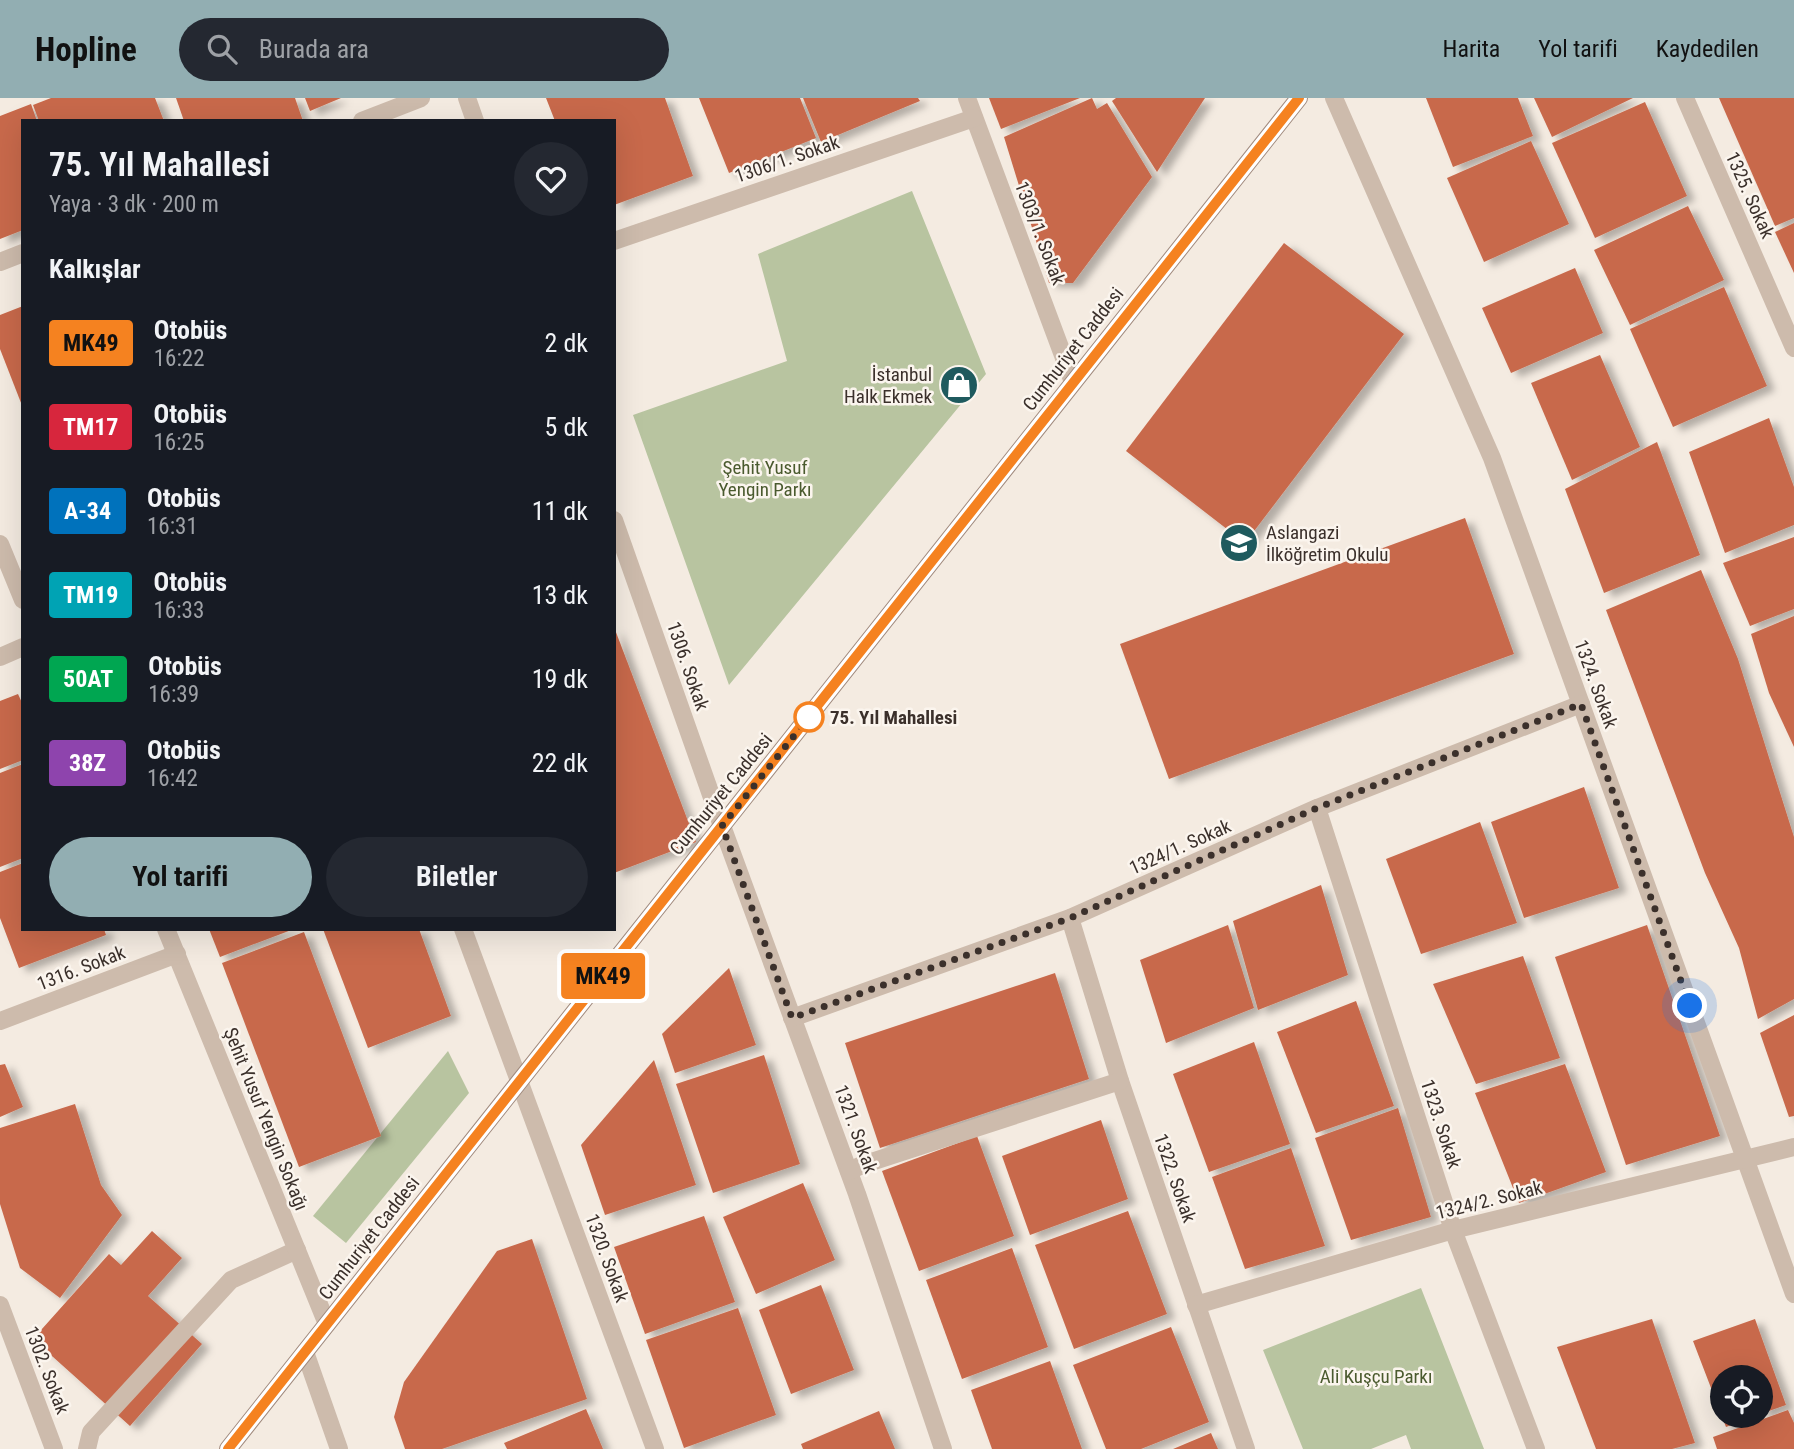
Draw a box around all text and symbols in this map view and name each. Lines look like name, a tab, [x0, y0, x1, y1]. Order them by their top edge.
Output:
search box	[179, 18, 669, 81]
text: Hopline	[35, 30, 137, 69]
icon: search	[203, 30, 241, 68]
text: Burada ara	[259, 34, 369, 64]
text: Harita	[1443, 35, 1500, 63]
text: Yol tarifi	[1538, 35, 1618, 63]
text: Kaydedilen	[1656, 35, 1759, 63]
street label: 1306/1. Sokak	[732, 130, 843, 188]
button: heart	[514, 142, 588, 216]
text: 75. Yıl Mahallesi	[49, 145, 270, 184]
street label: 1325. Sokak	[1721, 148, 1779, 242]
street label: 1303/1. Sokak	[1010, 178, 1070, 288]
text: Yaya · 3 dk · 200 m	[49, 191, 219, 218]
text: Kalkışlar	[49, 254, 141, 284]
street label: Cumhuriyet Caddesi	[1018, 283, 1128, 415]
text: Otobüs	[154, 315, 227, 345]
text: 2 dk	[545, 328, 588, 358]
text: MK49	[63, 329, 119, 357]
text: 16:22	[154, 345, 205, 372]
place label: İstanbul Halk Ekmek	[844, 363, 932, 408]
shop icon: İstanbul Halk Ekmek	[938, 364, 980, 406]
text: Otobüs	[153, 399, 227, 429]
text: 5 dk	[545, 412, 588, 442]
text: TM17	[63, 413, 118, 441]
text: 16:25	[153, 429, 204, 456]
park label: Şehit Yusuf Yengin Parkı	[718, 456, 812, 501]
text: Otobüs	[147, 483, 221, 513]
text: 11 dk	[532, 496, 588, 526]
text: A-34	[64, 497, 111, 525]
text: 16:31	[147, 513, 198, 540]
place label: Aslangazi İlköğretim Okulu	[1266, 521, 1388, 566]
school or university icon: Aslangazi İlköğretim Okulu	[1218, 522, 1260, 564]
text: Otobüs	[153, 567, 227, 597]
text: 13 dk	[532, 580, 588, 610]
text: TM19	[63, 581, 118, 609]
text: 16:33	[153, 597, 204, 624]
street label: 1306. Sokak	[662, 619, 714, 714]
street label: 1324. Sokak	[1569, 637, 1623, 732]
text: Otobüs	[148, 651, 222, 681]
text: 19 dk	[532, 664, 588, 694]
text: 50AT	[63, 665, 113, 693]
text: 16:39	[148, 681, 199, 708]
marker: 75. Yıl Mahallesi	[794, 702, 824, 732]
place label: 75. Yıl Mahallesi	[830, 706, 957, 729]
street label: Cumhuriyet Caddesi	[665, 728, 777, 860]
text: Otobüs	[147, 735, 221, 765]
text: 22 dk	[532, 748, 588, 778]
text: 38Z	[69, 749, 106, 777]
text: 16:42	[147, 765, 198, 792]
street label: 1324/1. Sokak	[1126, 814, 1235, 880]
button: Yol tarifi	[49, 837, 312, 917]
button: Biletler	[326, 837, 588, 917]
street label: 1316. Sokak	[34, 941, 129, 995]
line badge: MK49	[554, 953, 652, 999]
text: MK49	[575, 962, 631, 990]
your location	[1672, 988, 1707, 1023]
street label: Şehit Yusuf Yengin Sokağı	[219, 1024, 313, 1214]
street label: 1323. Sokak	[1416, 1076, 1466, 1172]
street label: 1321. Sokak	[829, 1082, 883, 1177]
street label: 1322. Sokak	[1149, 1131, 1201, 1226]
street label: Cumhuriyet Caddesi	[314, 1172, 424, 1304]
street label: 1324/2. Sokak	[1433, 1176, 1545, 1224]
street label: 1320. Sokak	[580, 1211, 634, 1306]
street label: 1302. Sokak	[20, 1323, 74, 1418]
park label: Ali Kuşçu Parkı	[1320, 1365, 1432, 1388]
map controls	[1710, 1365, 1773, 1428]
button: locate	[1710, 1365, 1773, 1428]

